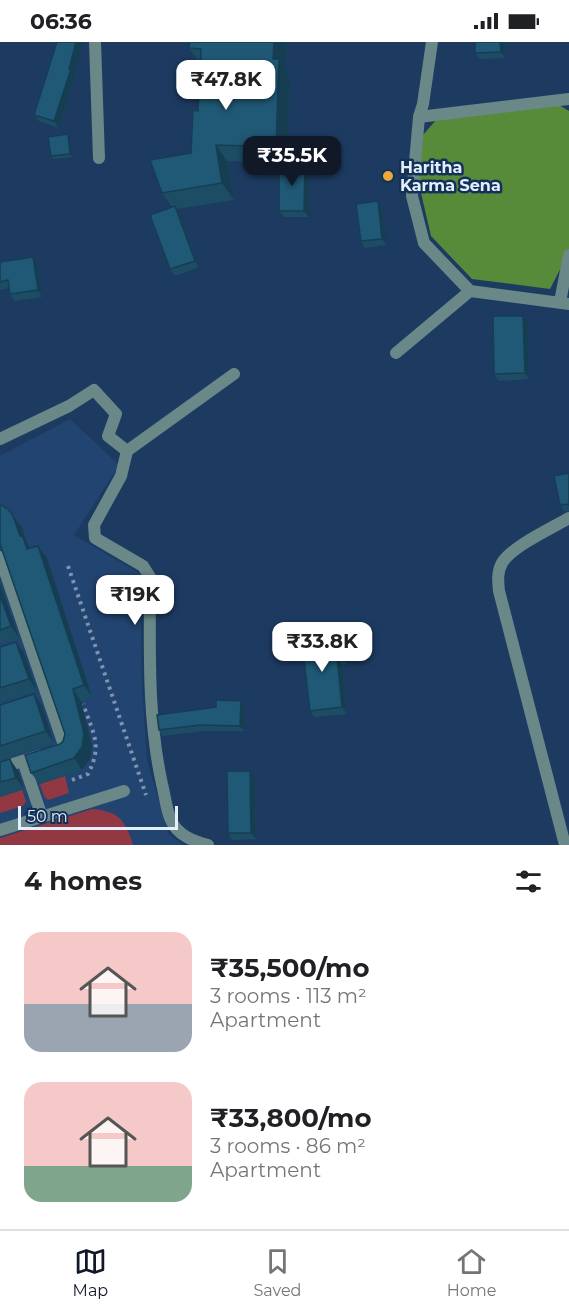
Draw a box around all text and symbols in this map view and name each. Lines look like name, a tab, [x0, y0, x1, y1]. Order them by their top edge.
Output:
text: 06:36	[30, 8, 92, 35]
pin: ₹47.8K	[177, 60, 275, 111]
text: ₹47.8K	[190, 67, 262, 91]
pin: ₹35.5K	[243, 136, 341, 187]
text: ₹35.5K	[257, 143, 327, 167]
place label: Haritha Karma Sena	[400, 158, 501, 195]
marker: Haritha Karma Sena	[381, 169, 395, 183]
pin: ₹19K	[99, 575, 171, 626]
text: ₹19K	[110, 582, 160, 606]
pin: ₹33.8K	[273, 622, 371, 673]
text: ₹33.8K	[286, 629, 358, 653]
scale bar	[18, 803, 178, 830]
text: 50 m	[27, 807, 68, 826]
text: 4 homes	[24, 865, 142, 897]
icon: filters	[512, 865, 545, 898]
text: ₹35,500/mo	[210, 952, 369, 984]
icon: home	[72, 956, 144, 1028]
text: 3 rooms · 113 m²	[210, 984, 367, 1008]
text: Apartment	[210, 1008, 321, 1032]
text: ₹33,800/mo	[210, 1102, 371, 1134]
icon: home	[72, 1106, 144, 1178]
text: 3 rooms · 86 m²	[210, 1134, 366, 1158]
text: Apartment	[210, 1158, 321, 1182]
tab: Map	[73, 1245, 108, 1300]
tab: Saved	[253, 1245, 301, 1300]
tab: Home	[447, 1245, 496, 1300]

